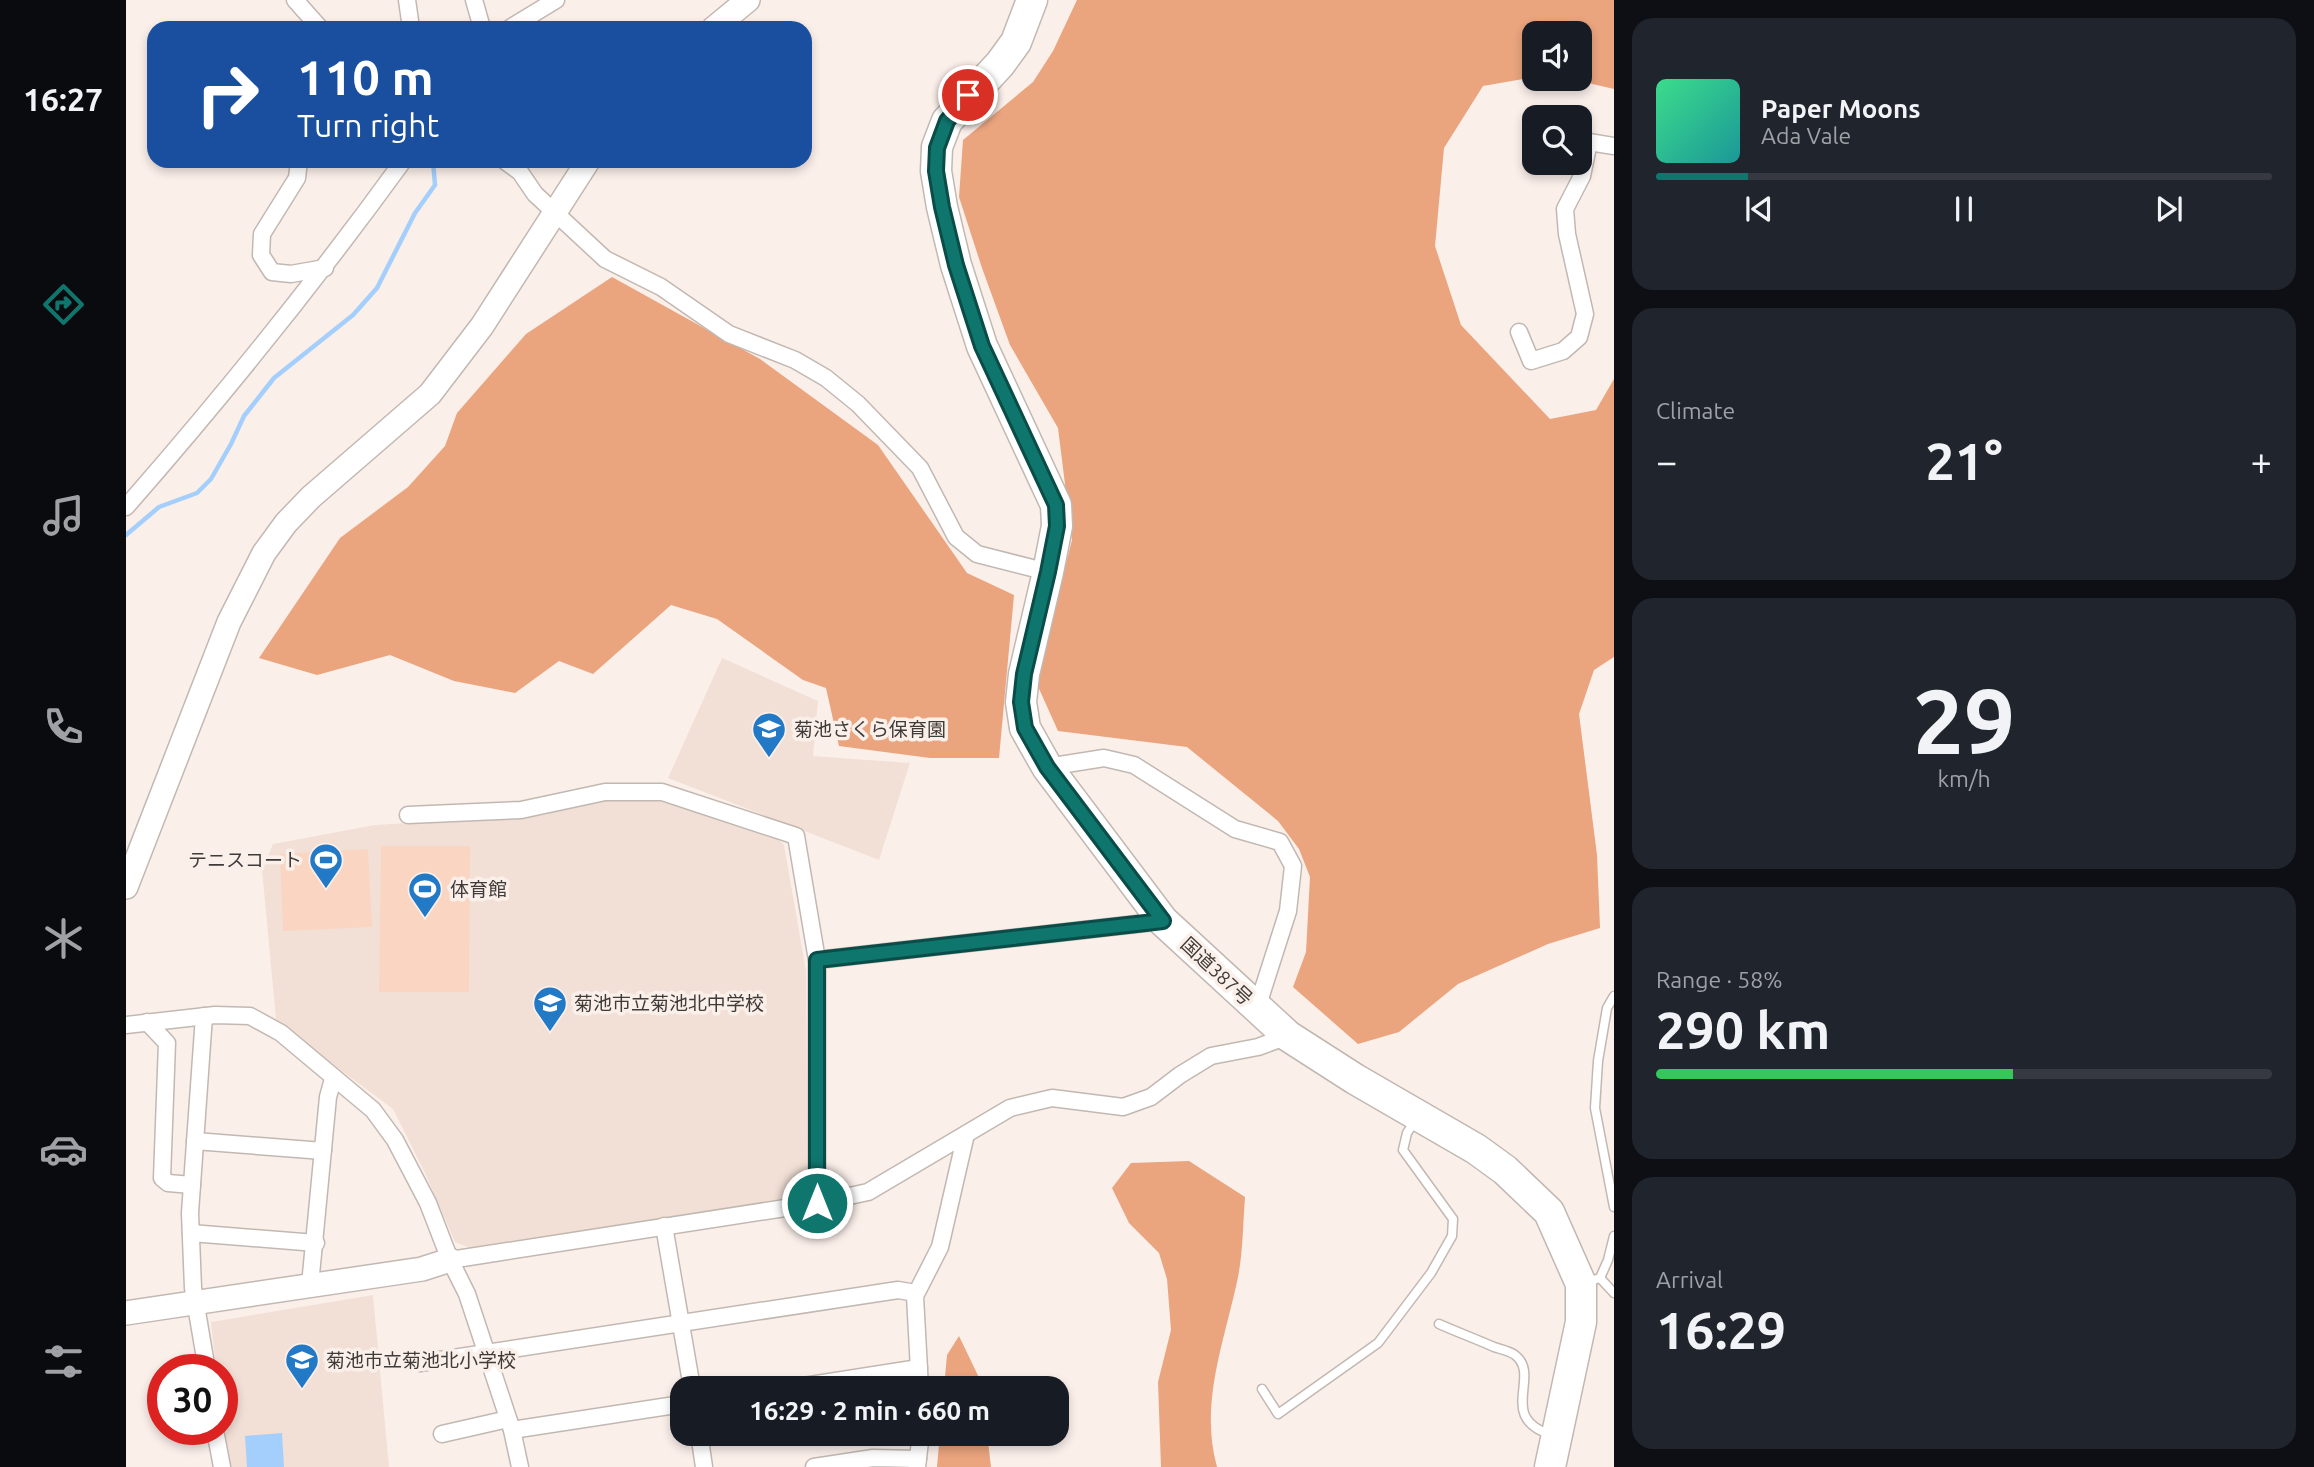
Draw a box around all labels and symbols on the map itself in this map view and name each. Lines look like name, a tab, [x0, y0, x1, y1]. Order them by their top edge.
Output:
pin	[938, 65, 998, 125]
school or university icon: 菊池さくら保育園	[750, 710, 788, 759]
place label: 菊池さくら保育園	[794, 718, 946, 740]
sports icon: テニスコート	[307, 841, 345, 890]
place label: テニスコート	[188, 849, 302, 871]
sports icon: 体育館	[406, 870, 444, 919]
place label: 体育館	[450, 878, 507, 900]
street label: 国道387号	[1177, 933, 1257, 1009]
school or university icon: 菊池市立菊池北中学校	[531, 984, 569, 1033]
place label: 菊池市立菊池北中学校	[574, 992, 764, 1014]
position arrow	[780, 1166, 854, 1240]
school or university icon: 菊池市立菊池北小学校	[283, 1341, 321, 1390]
place label: 菊池市立菊池北小学校	[326, 1349, 516, 1371]
speed limit sign: 30	[147, 1354, 238, 1445]

